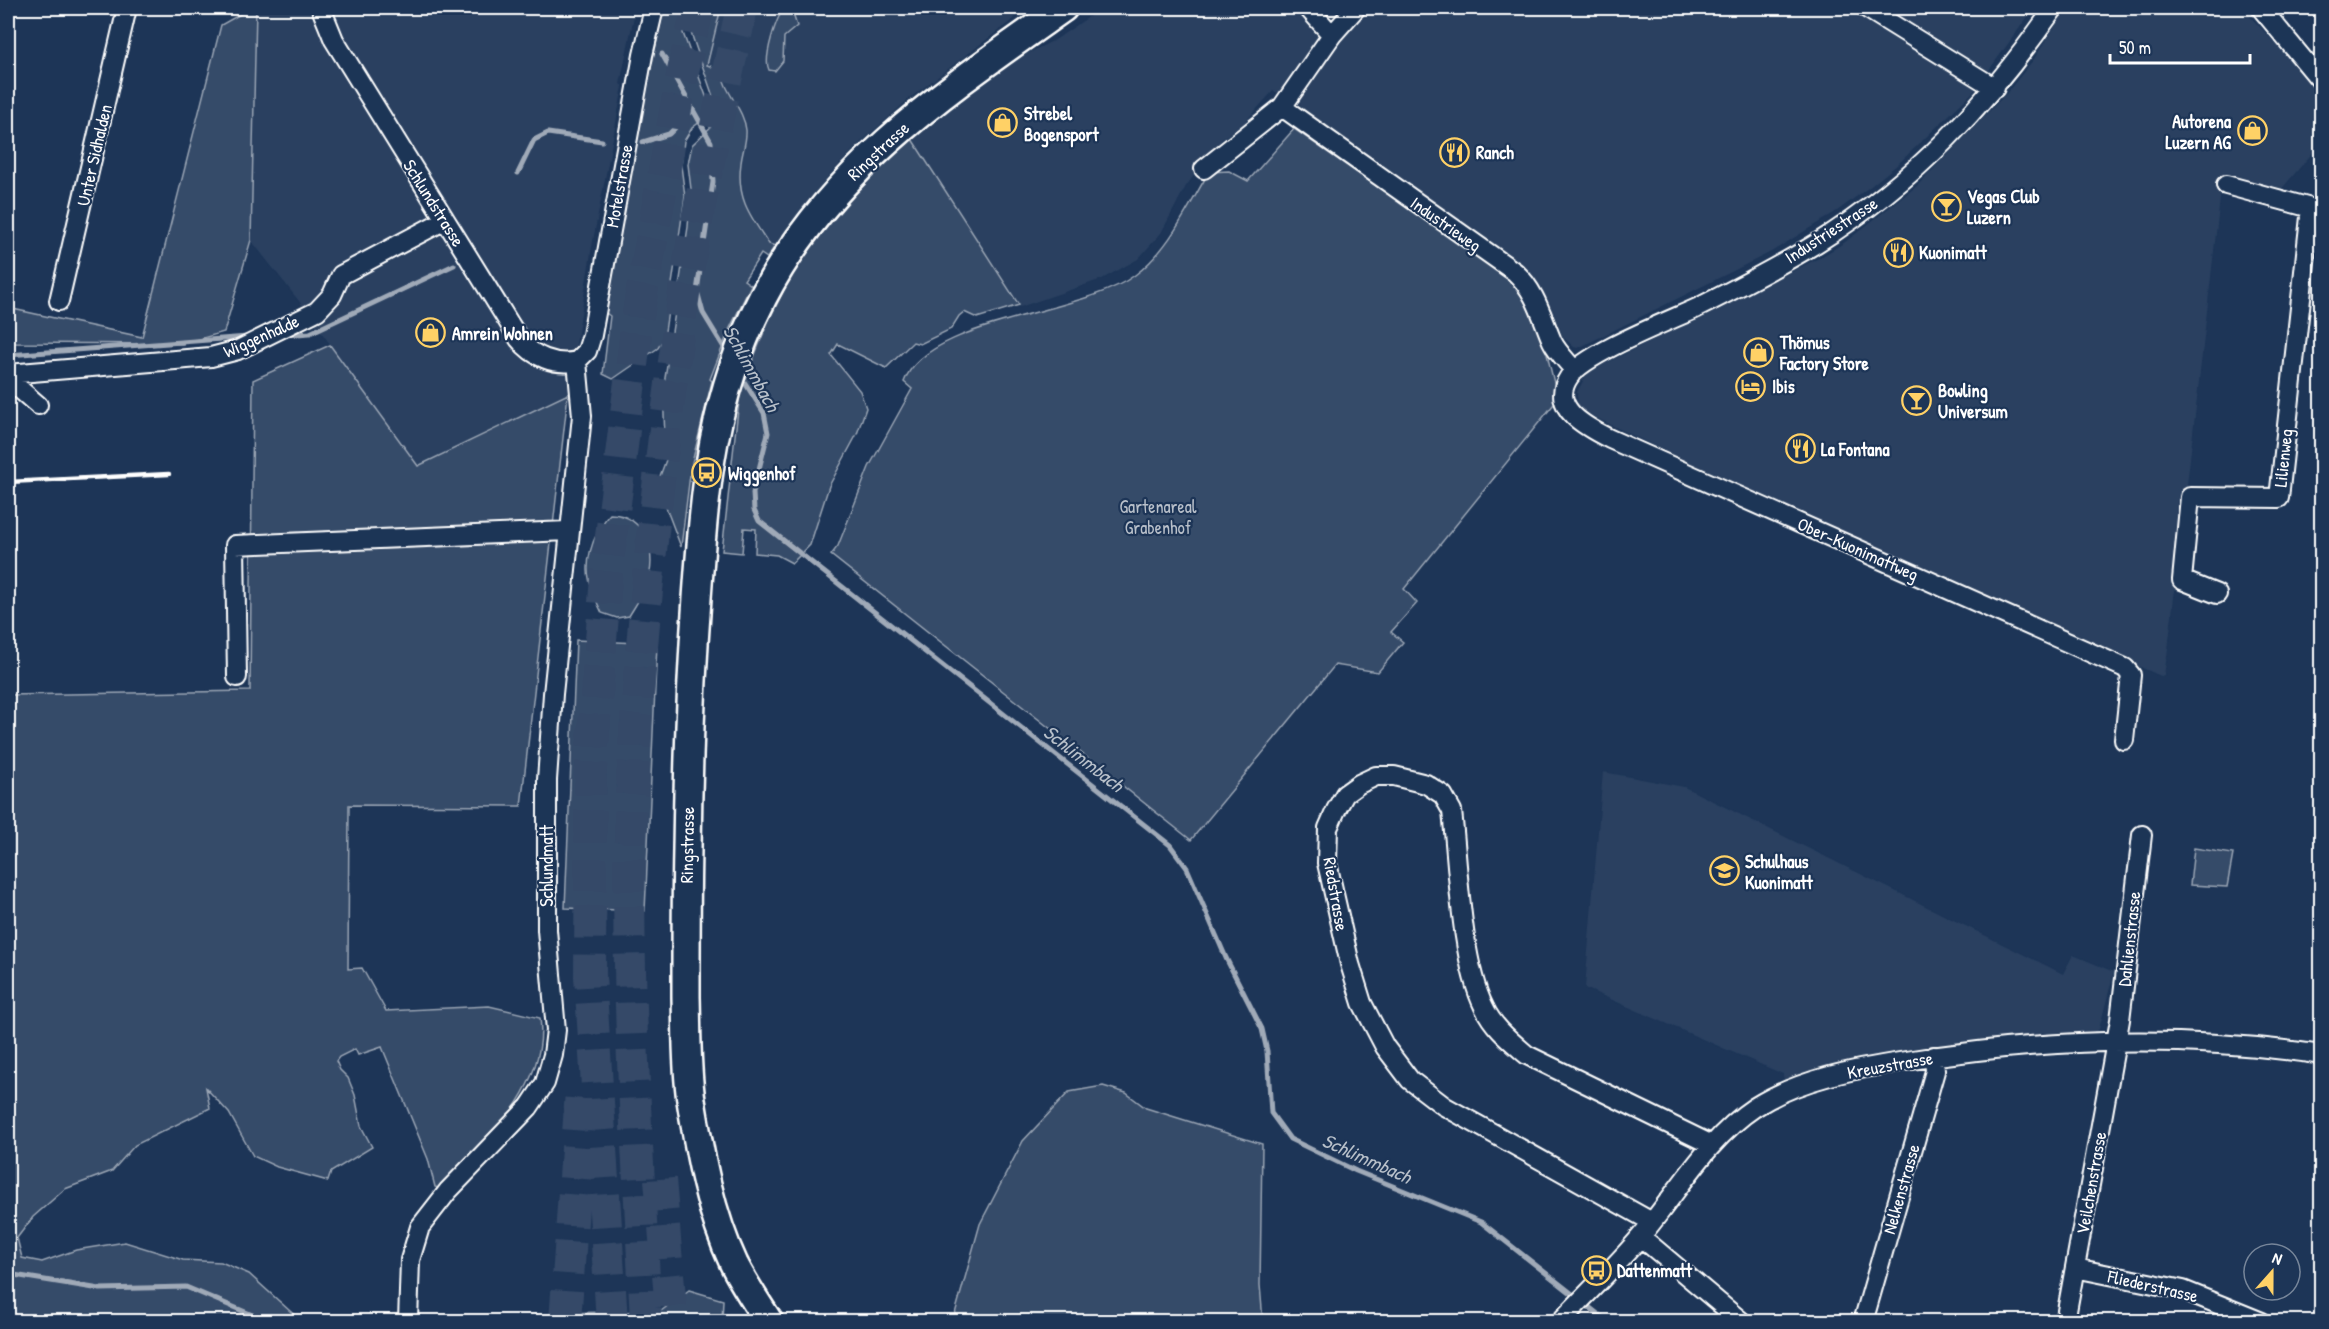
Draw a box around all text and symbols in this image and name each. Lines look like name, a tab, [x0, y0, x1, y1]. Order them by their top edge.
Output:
scale bar	[2110, 27, 2250, 65]
text: 50 m	[2119, 35, 2151, 60]
place label: Strebel Bogensport	[1024, 101, 1100, 148]
street label: Unter Sidhalden	[70, 102, 118, 208]
shop icon: Strebel Bogensport	[987, 107, 1019, 139]
place label: Autorena Luzern AG	[2166, 109, 2232, 155]
shop icon: Autorena Luzern AG	[2236, 115, 2268, 147]
street label: Ringstrasse	[842, 116, 914, 186]
restaurant icon: Ranch	[1439, 136, 1471, 168]
place label: Ranch	[1476, 140, 1514, 165]
street label: Motelstrasse	[599, 142, 639, 230]
street label: Schlundstrasse	[397, 155, 471, 251]
place label: Vegas Club Luzern	[1967, 184, 2040, 230]
street label: Industrieweg	[1406, 190, 1486, 258]
bar icon: Vegas Club Luzern	[1930, 190, 1962, 222]
street label: Industriestrasse	[1780, 191, 1882, 269]
restaurant icon: Kuonimatt	[1882, 236, 1914, 268]
place label: Kuonimatt	[1919, 240, 1988, 265]
street label: Wiggenhalde	[219, 308, 303, 364]
shop icon: Amrein Wohnen	[415, 317, 447, 349]
water label: Schlimmbach	[717, 320, 788, 417]
place label: Amrein Wohnen	[452, 321, 553, 346]
place label: Thömus Factory Store	[1779, 330, 1870, 377]
shop icon: Thömus Factory Store	[1743, 336, 1775, 368]
hotel icon: Ibis	[1735, 370, 1767, 402]
place label: Ibis	[1772, 374, 1795, 399]
place label: Bowling Universum	[1938, 378, 2008, 424]
bar icon: Bowling Universum	[1901, 384, 1933, 416]
street label: Lilienweg	[2268, 428, 2298, 488]
restaurant icon: La Fontana	[1784, 433, 1816, 465]
place label: La Fontana	[1821, 437, 1890, 462]
bus stop icon: Wiggenhof	[691, 457, 723, 489]
place label: Wiggenhof	[728, 461, 796, 487]
park label: Gartenareal Grabenhof	[1119, 494, 1197, 540]
street label: Ober-Kuonimattweg	[1794, 511, 1922, 587]
water label: Schlimmbach	[1038, 718, 1131, 799]
street label: Ringstrasse	[674, 807, 700, 883]
street label: Schlundmatt	[534, 824, 559, 907]
place label: Schulhaus Kuonimatt	[1745, 849, 1814, 895]
street label: Riedstrasse	[1317, 855, 1355, 933]
school or university icon: Schulhaus Kuonimatt	[1708, 855, 1740, 887]
street label: Dahlienstrasse	[2112, 890, 2146, 988]
street label: Kreuzstrasse	[1845, 1045, 1935, 1085]
water label: Schlimmbach	[1318, 1126, 1417, 1190]
street label: Veilchenstrasse	[2070, 1130, 2112, 1236]
street label: Nelkenstrasse	[1876, 1141, 1926, 1237]
north arrow	[2242, 1242, 2302, 1302]
text: N	[2269, 1246, 2286, 1270]
bus stop icon: Dattenmatt	[1580, 1254, 1612, 1286]
place label: Dattenmatt	[1617, 1258, 1693, 1283]
street label: Fliederstrasse	[2104, 1263, 2201, 1309]

